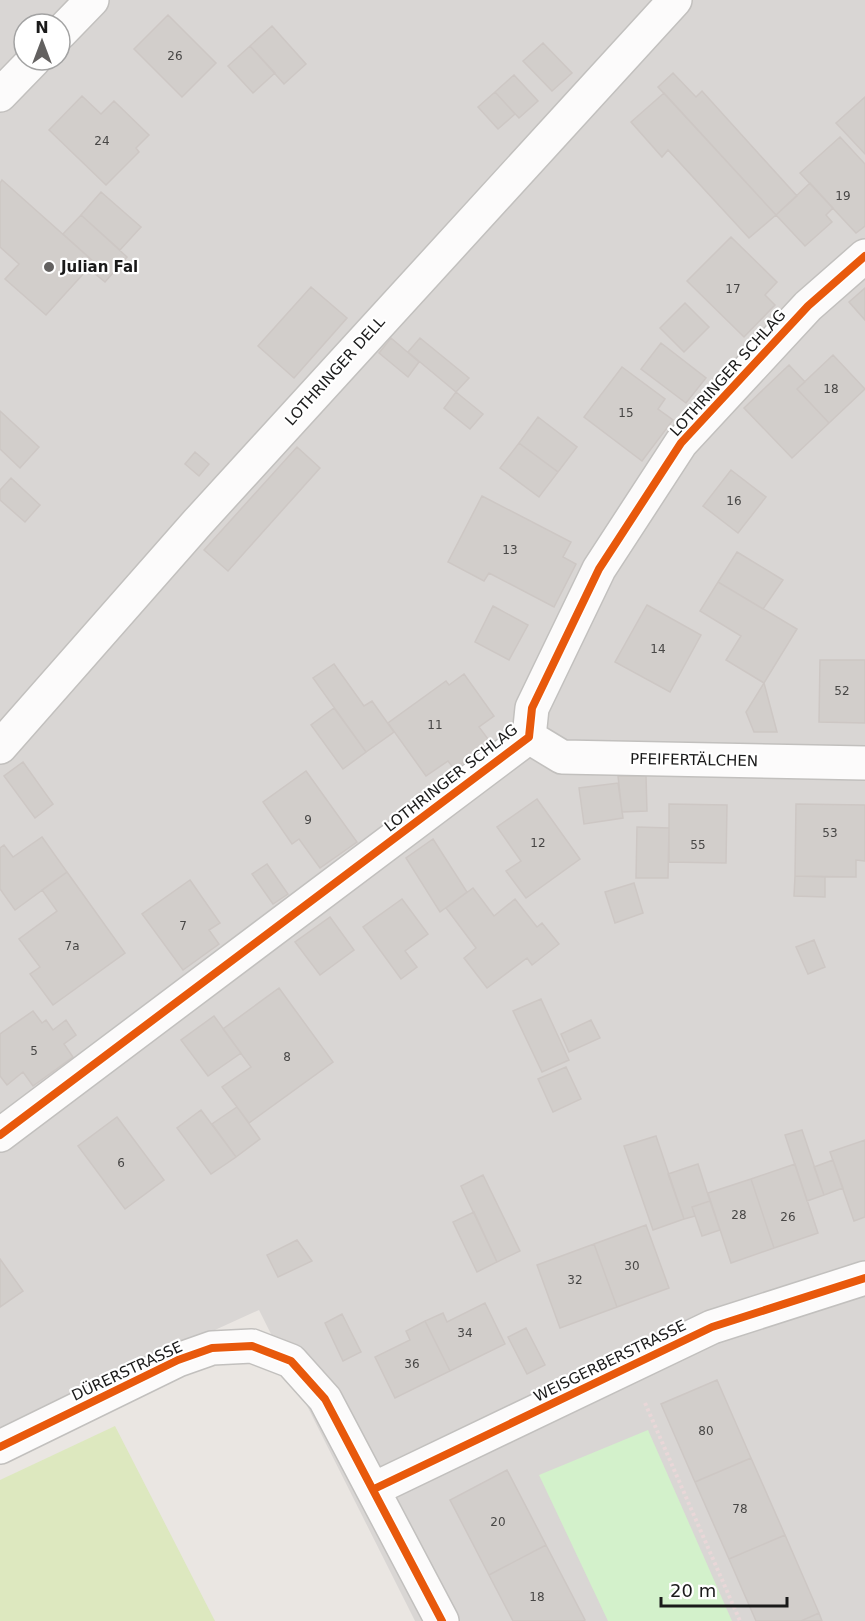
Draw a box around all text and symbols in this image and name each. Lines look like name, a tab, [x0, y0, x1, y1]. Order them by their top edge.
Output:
north arrow	[12, 12, 72, 72]
text: N	[35, 18, 49, 37]
house number: 26	[167, 49, 183, 63]
house number: 24	[94, 134, 110, 148]
house number: 19	[835, 189, 851, 203]
place label: Julian Fal	[60, 258, 138, 276]
marker: Julian Fal	[42, 260, 56, 274]
house number: 17	[725, 282, 741, 296]
street label: LOTHRINGER SCHLAG	[666, 306, 790, 440]
street label: LOTHRINGER DELL	[281, 312, 389, 429]
house number: 18	[823, 382, 839, 396]
house number: 15	[618, 406, 634, 420]
house number: 16	[726, 494, 742, 508]
house number: 13	[502, 543, 518, 557]
house number: 14	[650, 642, 666, 656]
house number: 52	[834, 684, 850, 698]
house number: 11	[427, 718, 443, 732]
street label: LOTHRINGER SCHLAG	[381, 720, 521, 836]
street label: PFEIFERTÄLCHEN	[630, 749, 758, 770]
house number: 9	[304, 813, 312, 827]
house number: 53	[822, 826, 838, 840]
house number: 12	[530, 836, 546, 850]
house number: 55	[690, 838, 706, 852]
house number: 7	[179, 919, 187, 933]
house number: 7a	[65, 939, 80, 953]
house number: 5	[30, 1044, 38, 1058]
house number: 8	[283, 1050, 291, 1064]
house number: 6	[117, 1156, 125, 1170]
house number: 28	[731, 1208, 747, 1222]
house number: 26	[780, 1210, 796, 1224]
house number: 30	[624, 1259, 640, 1273]
house number: 32	[567, 1273, 583, 1287]
street label: WEISGERBERSTRASSE	[531, 1316, 689, 1406]
house number: 34	[457, 1326, 473, 1340]
street label: DÜRERSTRASSE	[68, 1337, 185, 1405]
house number: 36	[404, 1357, 420, 1371]
house number: 80	[698, 1424, 714, 1438]
house number: 78	[732, 1502, 748, 1516]
house number: 20	[490, 1515, 506, 1529]
scale bar	[661, 1570, 787, 1608]
text: 20 m	[670, 1580, 716, 1601]
house number: 18	[529, 1590, 545, 1604]

